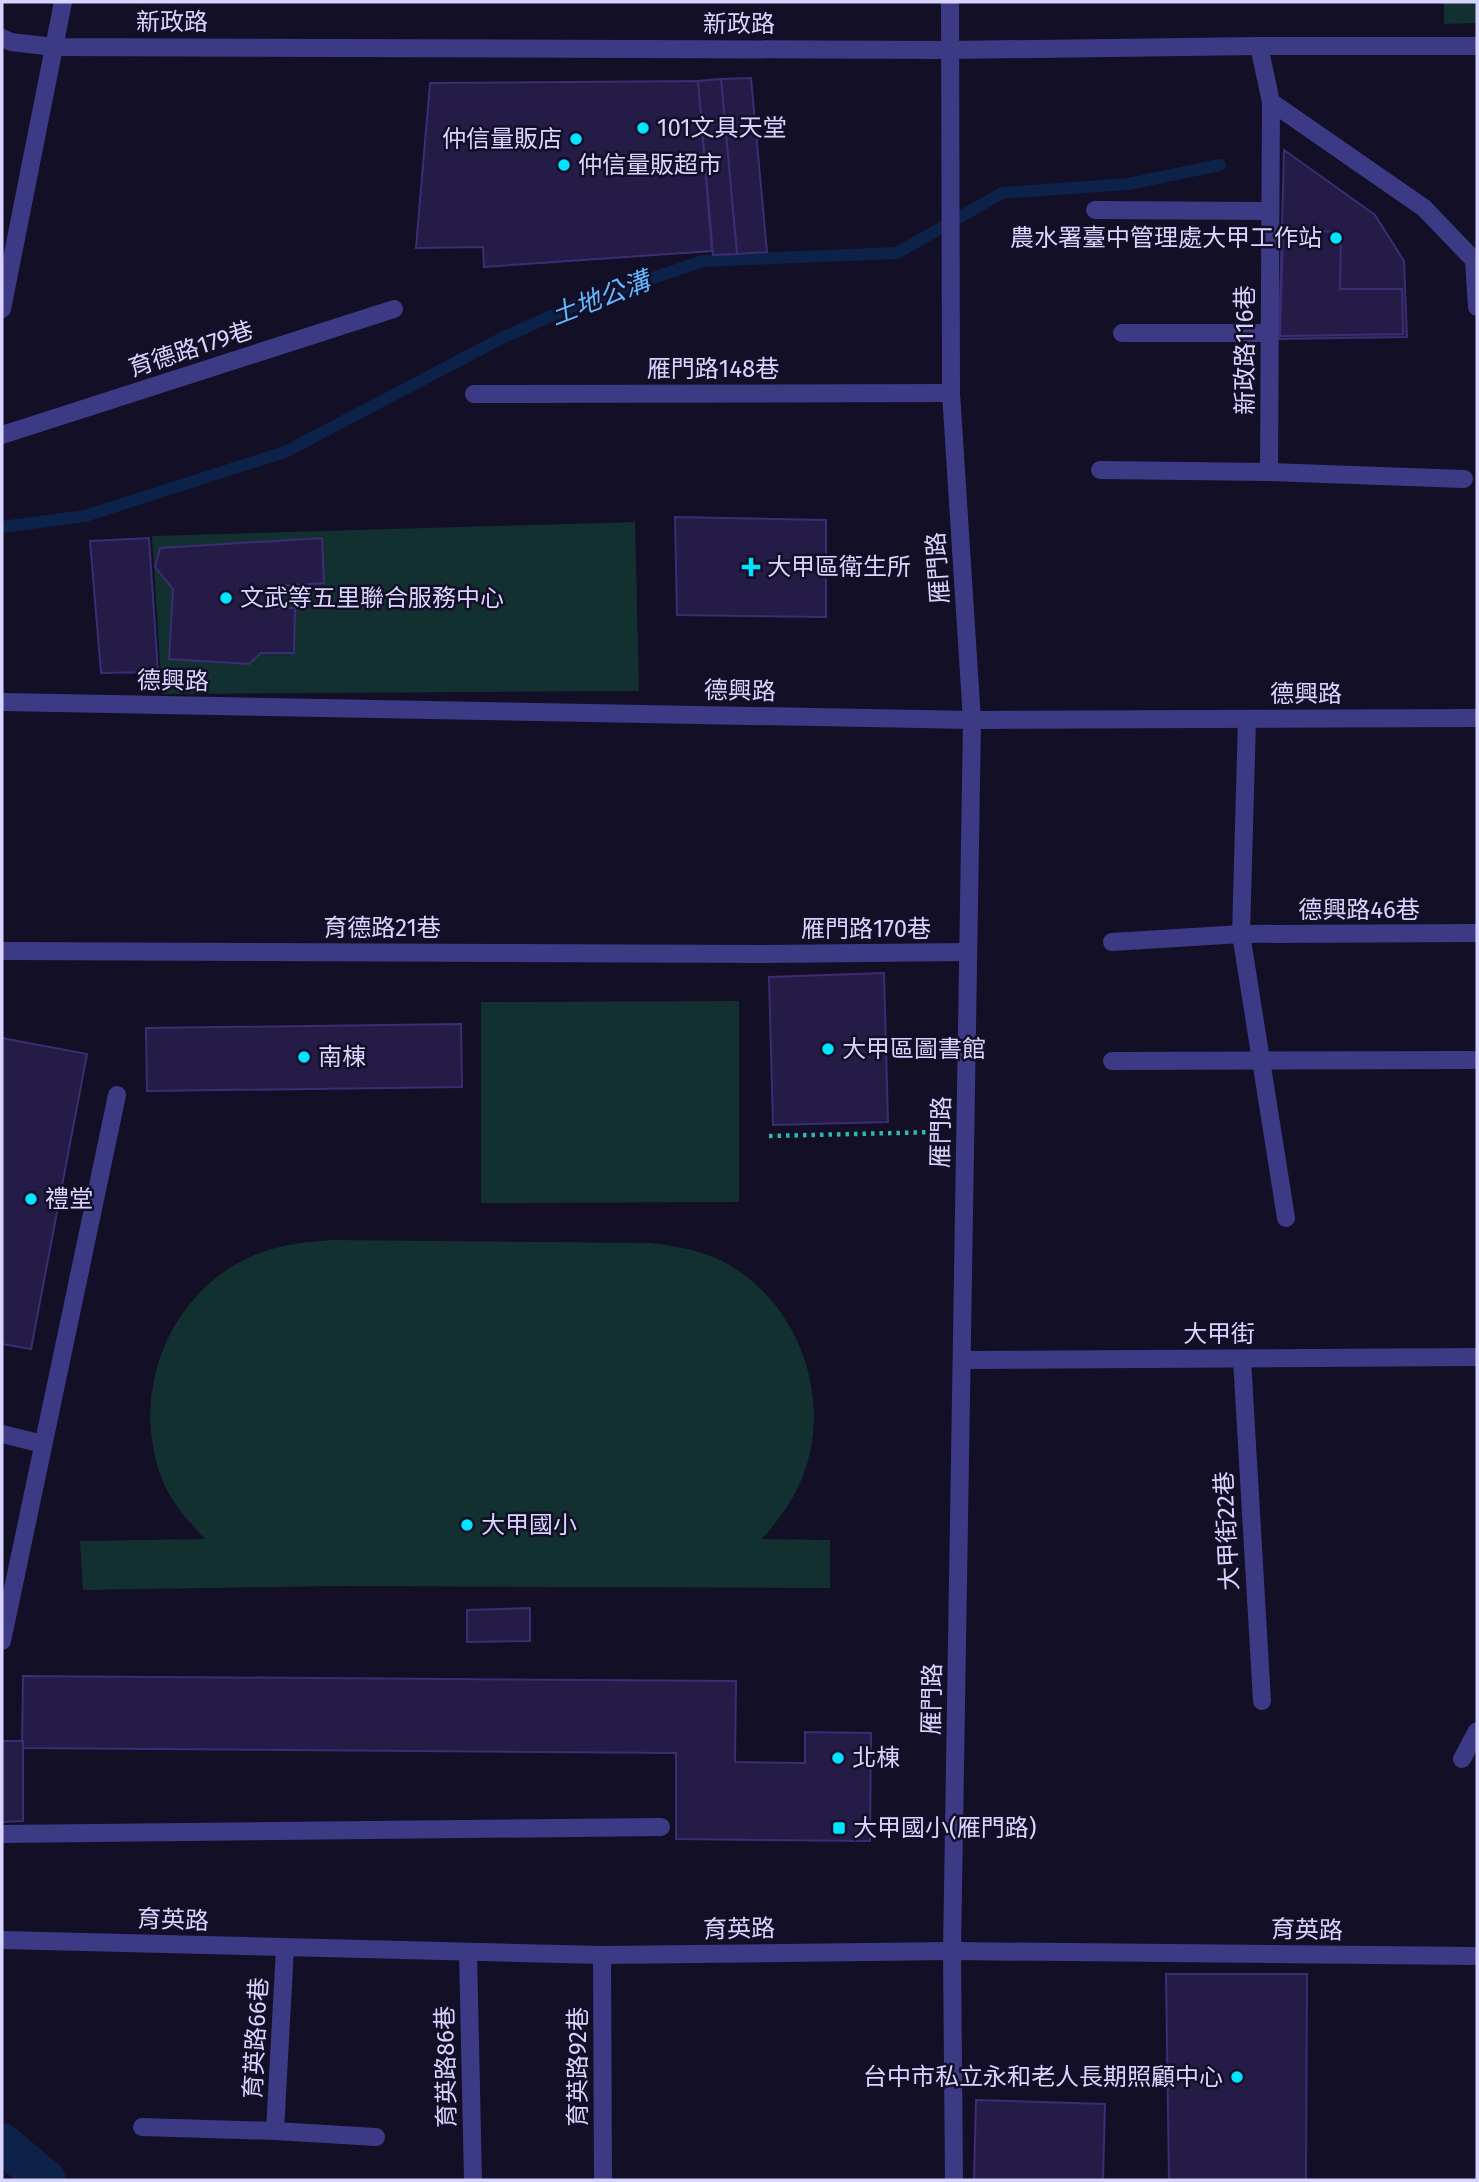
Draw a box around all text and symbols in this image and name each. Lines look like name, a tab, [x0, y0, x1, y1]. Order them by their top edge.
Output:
street label: 新政路	[136, 8, 208, 36]
street label: 新政路	[703, 10, 775, 38]
place label: 101文具天堂	[657, 114, 787, 142]
marker: 101文具天堂	[635, 120, 651, 136]
place label: 仲信量販店	[442, 125, 562, 153]
marker: 仲信量販店	[568, 131, 584, 147]
place label: 仲信量販超市	[578, 151, 722, 179]
marker: 仲信量販超市	[556, 157, 572, 173]
place label: 農水署臺中管理處大甲工作站	[1010, 224, 1322, 252]
marker: 農水署臺中管理處大甲工作站	[1328, 230, 1344, 246]
water label: 土地公溝	[546, 264, 658, 332]
street label: 新政路116巷	[1231, 285, 1259, 415]
street label: 育德路179巷	[125, 316, 257, 382]
street label: 雁門路148巷	[647, 355, 779, 383]
street label: 雁門路	[922, 531, 954, 605]
place label: 大甲區衛生所	[767, 553, 911, 581]
marker: 大甲區衛生所	[741, 557, 761, 577]
place label: 文武等五里聯合服務中心	[240, 584, 504, 612]
marker: 文武等五里聯合服務中心	[218, 590, 234, 606]
street label: 德興路	[137, 666, 209, 696]
street label: 德興路	[704, 676, 776, 706]
street label: 德興路	[1270, 680, 1342, 708]
street label: 德興路46巷	[1298, 896, 1420, 924]
street label: 育德路21巷	[323, 914, 441, 942]
street label: 雁門路170巷	[801, 915, 931, 943]
place label: 大甲區圖書館	[842, 1035, 986, 1063]
marker: 大甲區圖書館	[820, 1041, 836, 1057]
place label: 南棟	[318, 1043, 366, 1071]
marker: 南棟	[296, 1049, 312, 1065]
street label: 雁門路	[926, 1096, 956, 1168]
place label: 禮堂	[45, 1185, 93, 1213]
marker: 禮堂	[23, 1191, 39, 1207]
street label: 大甲街	[1183, 1320, 1255, 1348]
street label: 大甲街22巷	[1210, 1470, 1244, 1592]
place label: 大甲國小	[481, 1511, 577, 1539]
marker: 大甲國小	[459, 1517, 475, 1533]
street label: 雁門路	[917, 1663, 947, 1735]
place label: 北棟	[852, 1744, 900, 1772]
marker: 北棟	[830, 1750, 846, 1766]
place label: 大甲國小(雁門路)	[853, 1814, 1037, 1842]
marker: 大甲國小(雁門路)	[831, 1820, 847, 1836]
street label: 育英路	[137, 1905, 209, 1935]
street label: 育英路	[703, 1914, 775, 1944]
street label: 育英路	[1271, 1915, 1343, 1945]
street label: 育英路66巷	[239, 1977, 273, 2099]
street label: 育英路86巷	[431, 2006, 461, 2128]
street label: 育英路92巷	[564, 2007, 592, 2127]
place label: 台中市私立永和老人長期照顧中心	[863, 2063, 1223, 2091]
marker: 台中市私立永和老人長期照顧中心	[1229, 2069, 1245, 2085]

